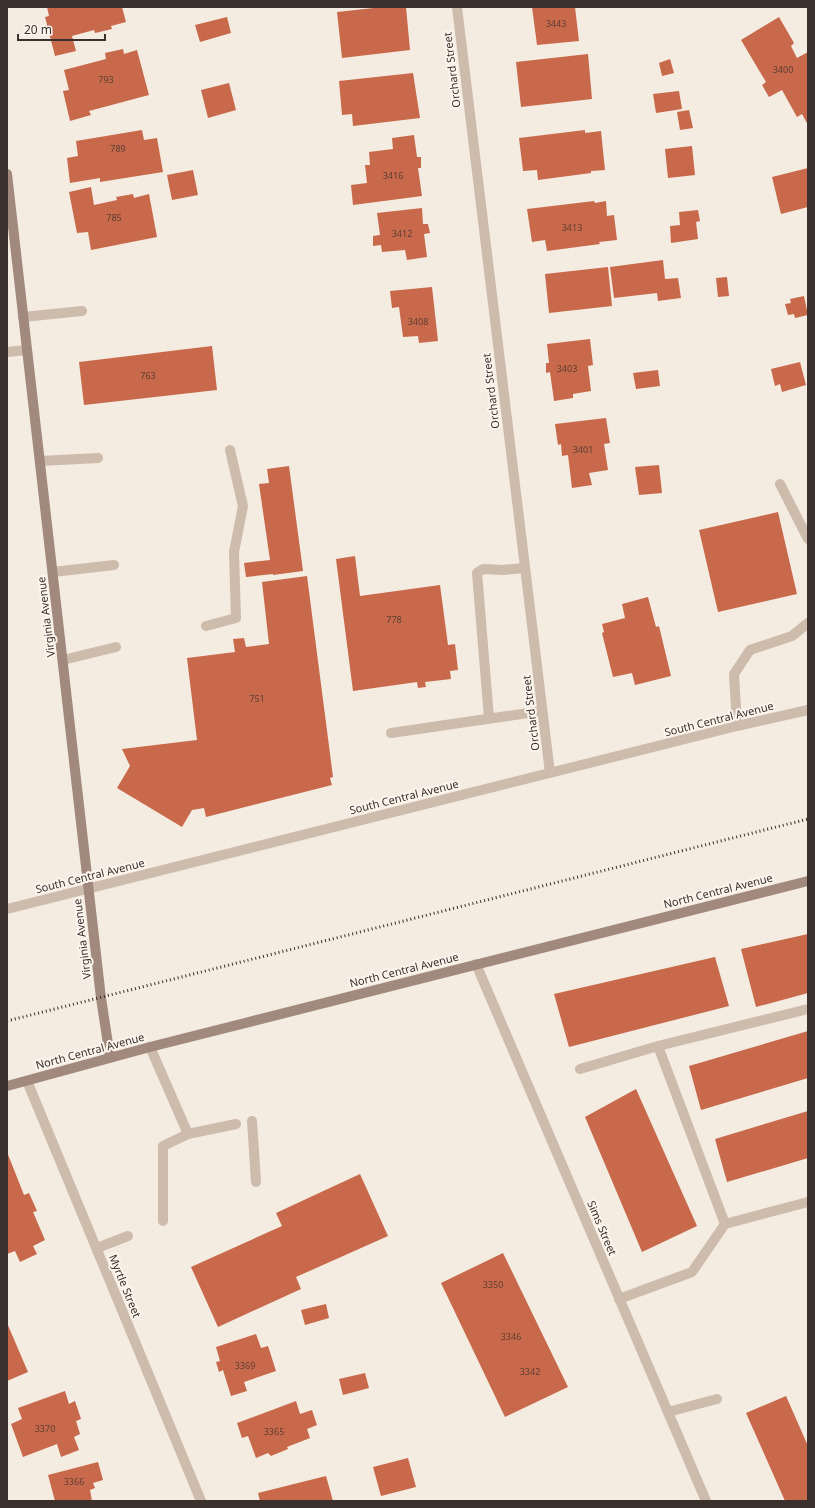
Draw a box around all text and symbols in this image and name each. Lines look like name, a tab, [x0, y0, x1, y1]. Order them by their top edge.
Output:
scale bar	[18, 16, 105, 42]
house number: 3443	[546, 17, 566, 30]
text: 20 m	[24, 21, 52, 38]
street label: Orchard Street	[439, 31, 464, 109]
house number: 3400	[773, 63, 793, 76]
house number: 793	[98, 73, 114, 86]
house number: 789	[110, 142, 126, 155]
house number: 3416	[383, 169, 403, 182]
house number: 785	[106, 211, 122, 224]
house number: 3413	[562, 221, 582, 234]
house number: 3412	[392, 227, 412, 240]
house number: 3408	[408, 315, 428, 328]
street label: Orchard Street	[478, 352, 503, 430]
house number: 3403	[557, 362, 577, 375]
house number: 763	[140, 369, 156, 382]
house number: 3401	[573, 443, 593, 456]
street label: Virginia Avenue	[33, 576, 58, 658]
house number: 778	[386, 613, 402, 626]
street label: Orchard Street	[518, 674, 543, 752]
house number: 751	[249, 692, 265, 705]
street label: South Central Avenue	[663, 698, 775, 739]
street label: South Central Avenue	[348, 776, 460, 817]
street label: South Central Avenue	[34, 855, 146, 896]
street label: North Central Avenue	[662, 870, 774, 911]
street label: Virginia Avenue	[69, 898, 94, 980]
street label: North Central Avenue	[348, 949, 460, 990]
street label: North Central Avenue	[34, 1029, 146, 1072]
street label: Sims Street	[584, 1198, 621, 1257]
street label: Myrtle Street	[106, 1252, 145, 1320]
house number: 3350	[483, 1278, 503, 1291]
house number: 3346	[501, 1330, 521, 1343]
house number: 3369	[235, 1359, 255, 1372]
house number: 3342	[520, 1365, 540, 1378]
house number: 3370	[35, 1422, 55, 1435]
house number: 3365	[264, 1425, 284, 1438]
house number: 3366	[64, 1475, 84, 1488]

